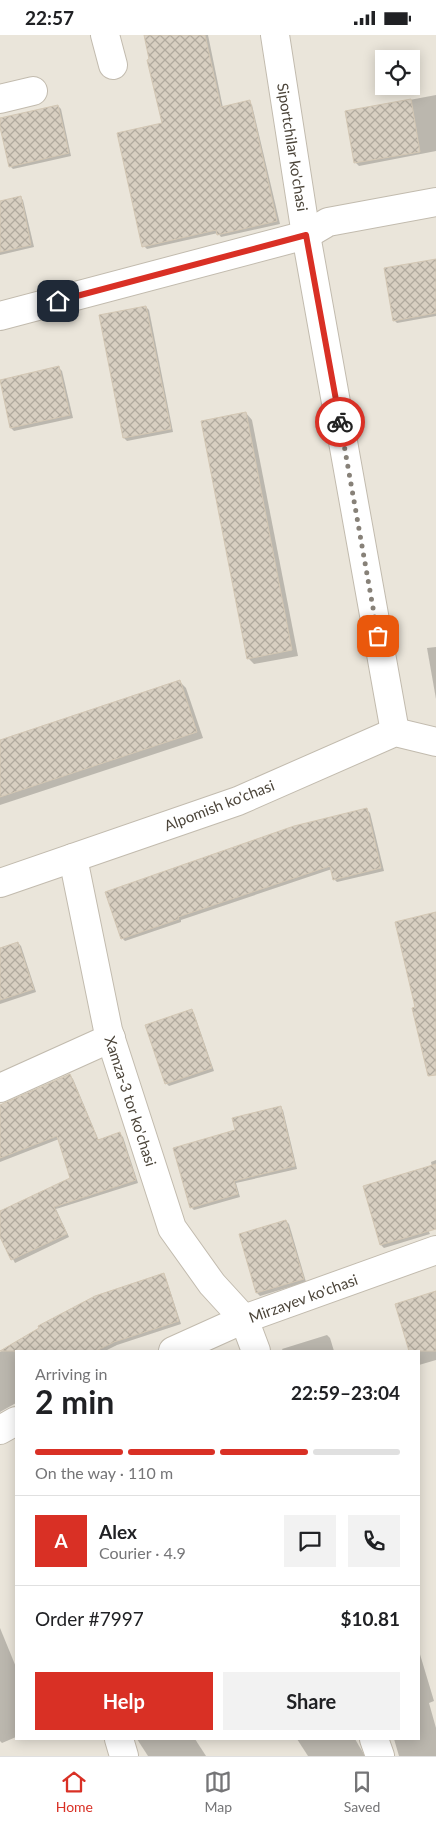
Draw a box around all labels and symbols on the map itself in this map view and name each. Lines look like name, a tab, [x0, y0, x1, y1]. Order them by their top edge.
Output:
street label: Siportchilar ko'chasi	[274, 82, 312, 212]
pin	[37, 280, 79, 322]
courier	[315, 397, 365, 447]
pin	[357, 615, 399, 657]
street label: Alpomish ko'chasi	[161, 776, 277, 834]
street label: Xamza-3 tor ko'chasi	[101, 1034, 161, 1168]
street label: Mirzayev ko'chasi	[246, 1270, 360, 1326]

